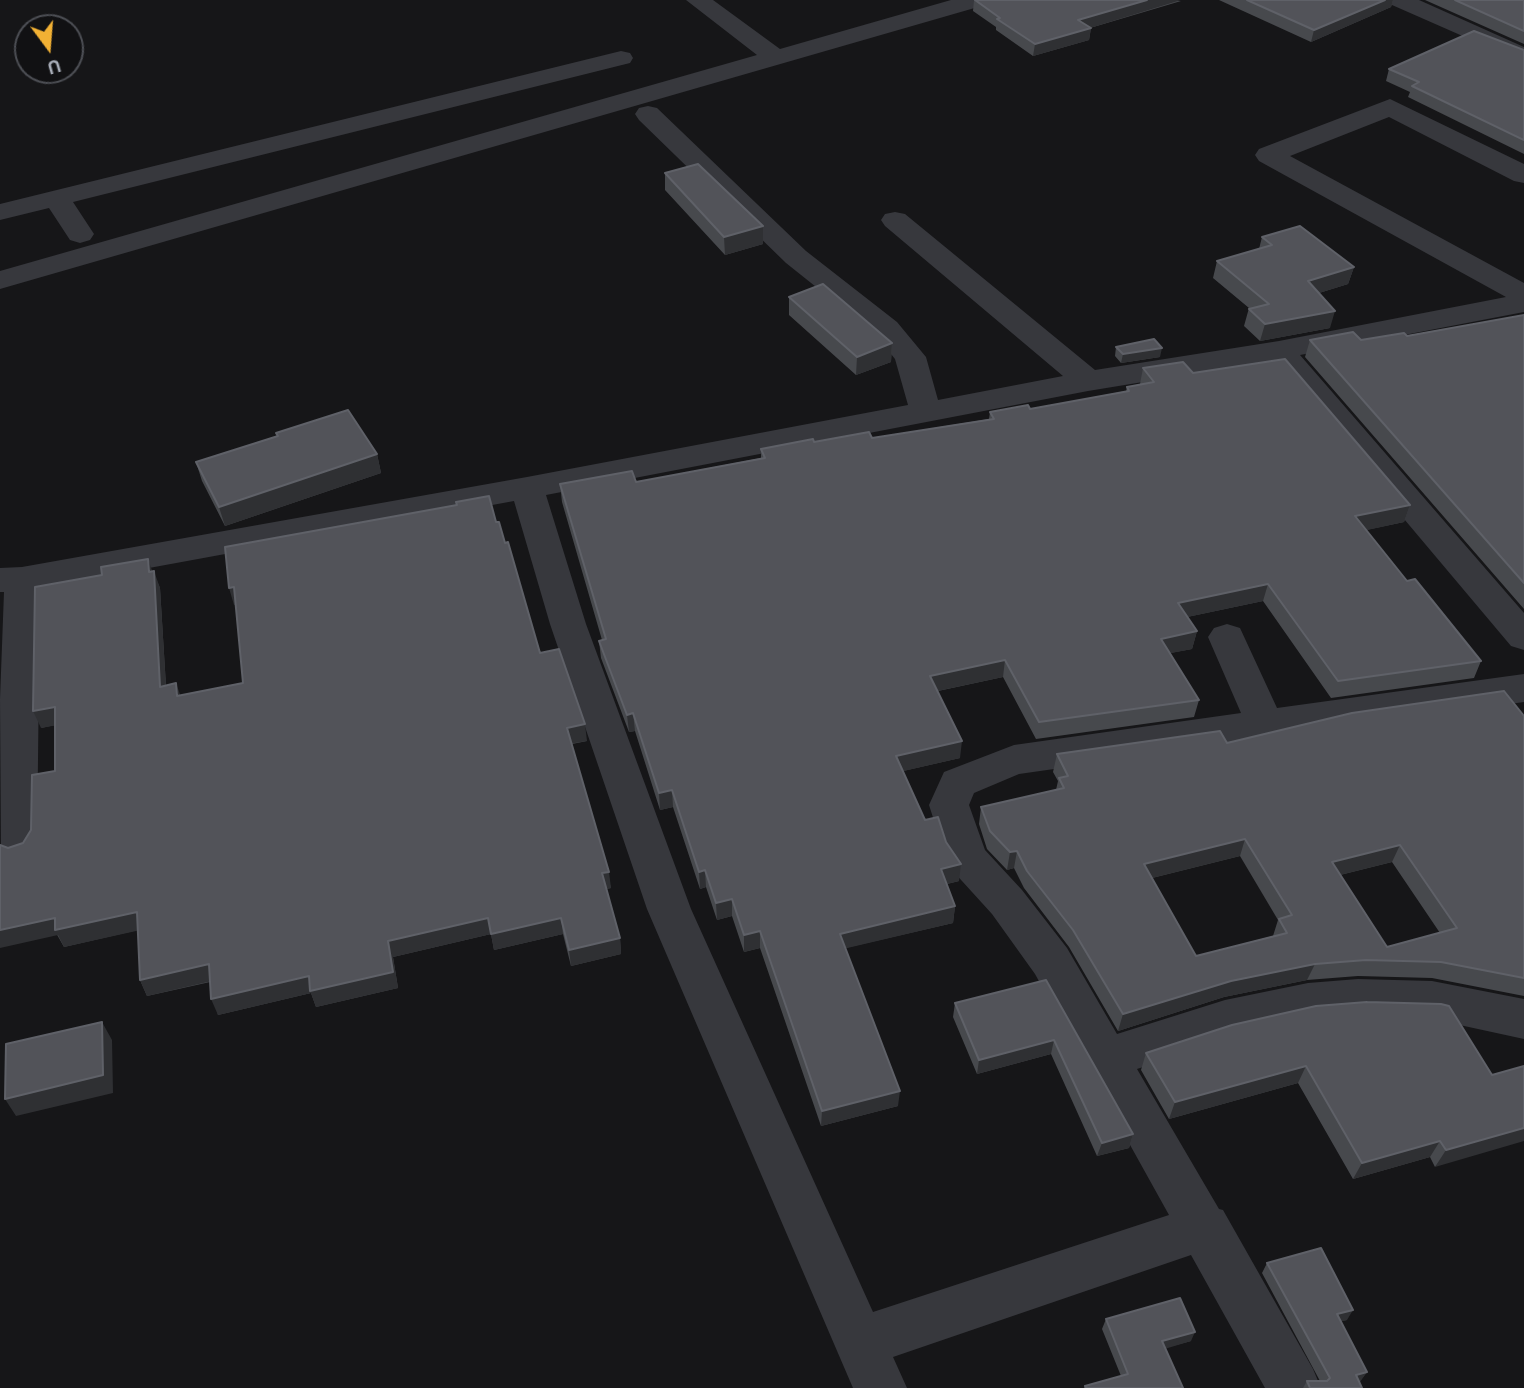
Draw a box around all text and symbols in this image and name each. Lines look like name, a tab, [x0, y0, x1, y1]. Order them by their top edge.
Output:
north arrow	[14, 14, 84, 84]
text: U	[45, 55, 64, 80]

